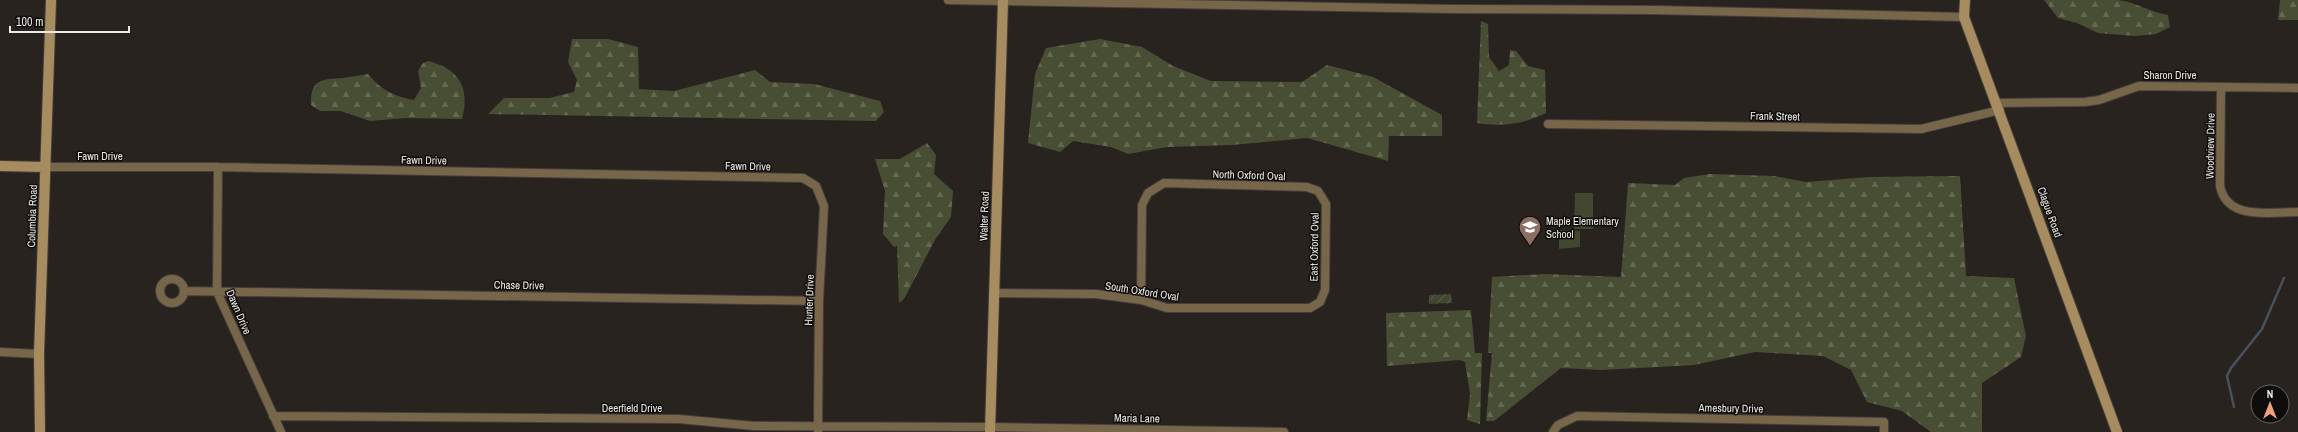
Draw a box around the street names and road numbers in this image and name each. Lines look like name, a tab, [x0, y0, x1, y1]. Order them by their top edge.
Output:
street label: Sharon Drive	[2143, 68, 2197, 82]
street label: Frank Street	[1750, 109, 1800, 123]
street label: Woodview Drive	[2202, 113, 2218, 179]
street label: Fawn Drive	[77, 149, 123, 163]
street label: Fawn Drive	[401, 153, 447, 167]
street label: Fawn Drive	[725, 159, 771, 173]
street label: North Oxford Oval	[1212, 167, 1286, 183]
street label: Columbia Road	[24, 184, 40, 248]
street label: Clague Road	[2034, 185, 2066, 239]
street label: Walter Road	[976, 191, 992, 241]
street label: East Oxford Oval	[1306, 213, 1322, 281]
street label: Hunter Drive	[801, 274, 817, 326]
street label: Chase Drive	[494, 278, 544, 292]
street label: South Oxford Oval	[1104, 278, 1180, 304]
street label: Dawn Drive	[223, 288, 255, 336]
street label: Amesbury Drive	[1698, 400, 1763, 416]
street label: Deerfield Drive	[602, 401, 662, 415]
street label: Maria Lane	[1114, 411, 1160, 425]

